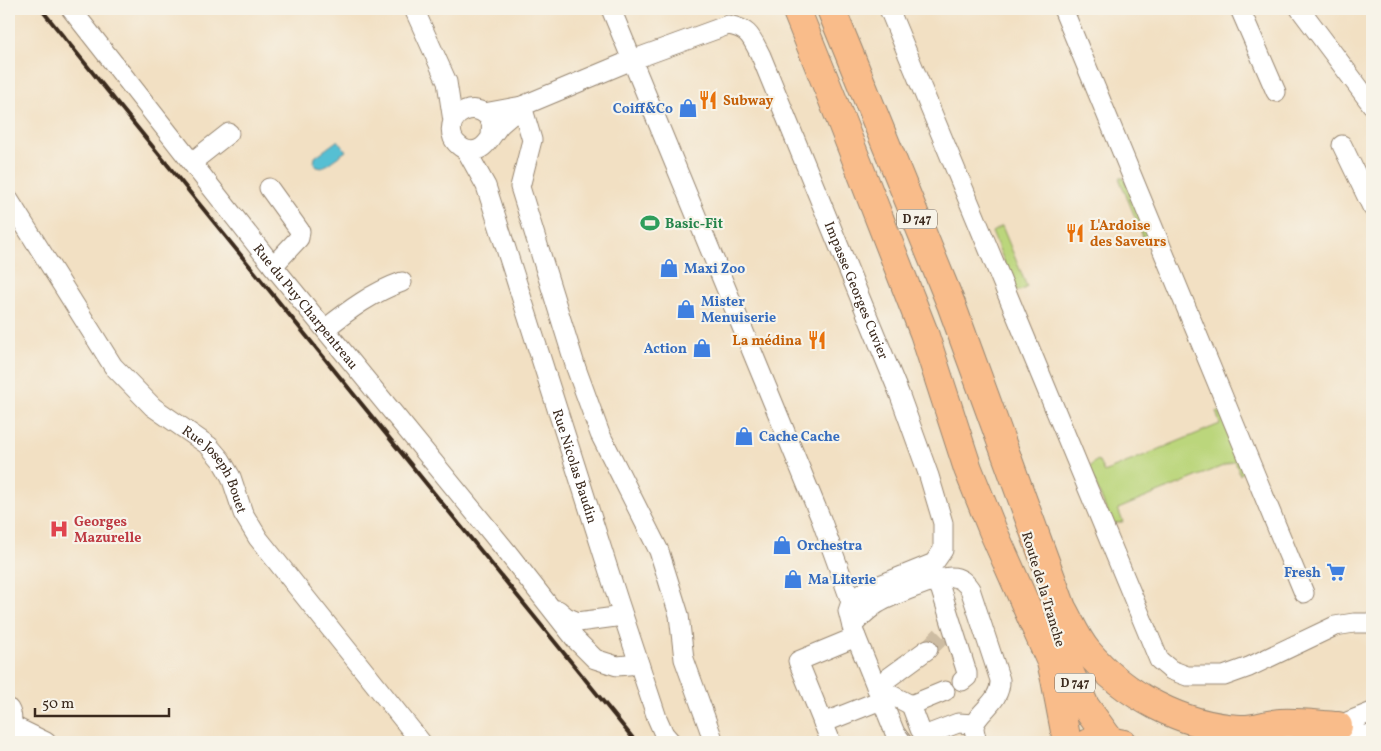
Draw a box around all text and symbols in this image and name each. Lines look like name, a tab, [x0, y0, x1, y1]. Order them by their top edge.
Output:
restaurant icon: Subway	[697, 89, 719, 111]
place label: Subway	[723, 92, 774, 111]
shop icon: Coiff&Co	[677, 97, 699, 119]
place label: Coiff&Co	[613, 100, 673, 119]
road number: D 747	[897, 210, 937, 228]
sports icon: Basic-Fit	[639, 212, 661, 234]
place label: Basic-Fit	[665, 215, 723, 234]
place label: L'Ardoise des Saveurs	[1090, 217, 1166, 252]
street label: Impasse Georges Cuvier	[819, 219, 892, 363]
restaurant icon: L'Ardoise des Saveurs	[1064, 222, 1086, 244]
street label: Rue du Puy Charpentreau	[248, 240, 362, 374]
shop icon: Maxi Zoo	[658, 257, 680, 279]
place label: Maxi Zoo	[684, 260, 745, 279]
place label: Mister Menuiserie	[701, 293, 776, 328]
shop icon: Mister Menuiserie	[675, 298, 697, 320]
restaurant icon: La médina	[806, 329, 828, 351]
place label: La médina	[732, 332, 802, 351]
shop icon: Action	[691, 337, 713, 359]
place label: Action	[644, 340, 687, 359]
street label: Rue Nicolas Baudin	[547, 407, 601, 526]
street label: Rue Joseph Bouet	[178, 422, 251, 516]
shop icon: Cache Cache	[733, 425, 755, 447]
place label: Cache Cache	[759, 428, 840, 447]
place label: Georges Mazurelle	[74, 513, 141, 548]
hospital icon: Georges Mazurelle	[48, 518, 70, 540]
street label: Route de la Tranche	[1016, 530, 1069, 650]
shop icon: Orchestra	[771, 534, 793, 556]
place label: Orchestra	[797, 537, 863, 556]
supermarket icon: Fresh	[1325, 561, 1347, 583]
place label: Fresh	[1284, 564, 1321, 583]
shop icon: Ma Literie	[782, 568, 804, 590]
place label: Ma Literie	[808, 571, 876, 590]
road number: D 747	[1055, 674, 1095, 692]
scale bar	[35, 686, 169, 718]
text: 50 m	[42, 694, 74, 715]

